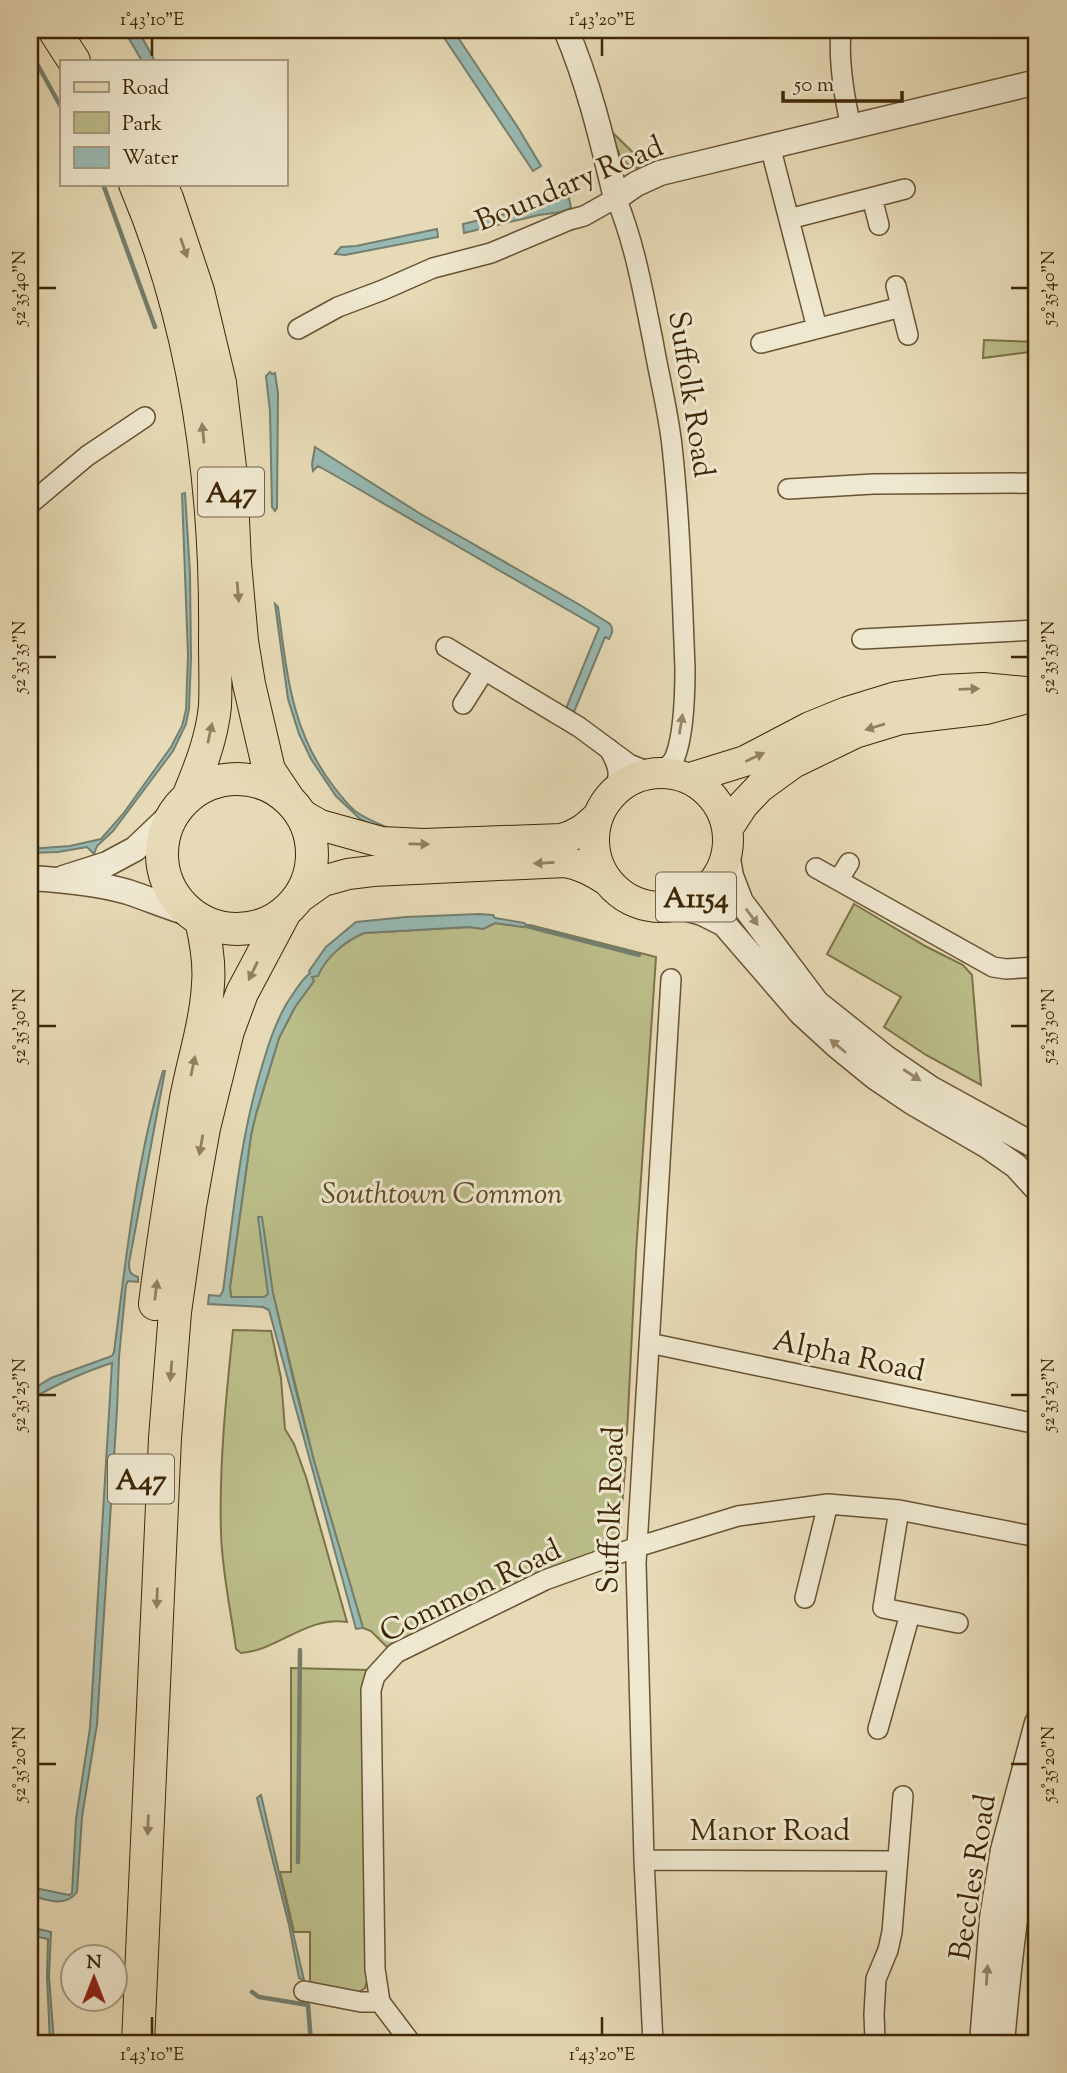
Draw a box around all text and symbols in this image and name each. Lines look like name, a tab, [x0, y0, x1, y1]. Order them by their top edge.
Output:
text: 1°43'10"E	[120, 8, 184, 34]
text: 1°43'20"E	[569, 8, 635, 34]
legend	[60, 60, 287, 186]
scale bar	[783, 60, 902, 104]
text: 50 m	[793, 71, 834, 101]
text: Road	[122, 74, 169, 104]
text: Park	[122, 110, 163, 140]
street label: Boundary Road	[469, 126, 671, 244]
text: Water	[122, 144, 179, 174]
one-way arrow	[179, 237, 190, 258]
text: 52°35'40"N	[8, 250, 34, 327]
text: 52°35'40"N	[1037, 250, 1063, 327]
street label: Suffolk Road	[655, 308, 724, 481]
one-way arrow	[197, 422, 208, 444]
road number: A47	[198, 468, 264, 516]
one-way arrow	[233, 581, 244, 603]
text: 52°35'35"N	[8, 621, 34, 694]
text: 52°35'35"N	[1037, 621, 1063, 694]
one-way arrow	[958, 683, 980, 695]
one-way arrow	[676, 713, 687, 735]
one-way arrow	[204, 722, 215, 744]
one-way arrow	[864, 723, 885, 733]
one-way arrow	[744, 751, 765, 762]
one-way arrow	[408, 838, 430, 849]
one-way arrow	[533, 858, 555, 869]
road number: A1154	[656, 872, 736, 922]
one-way arrow	[744, 908, 758, 926]
one-way arrow	[247, 961, 258, 981]
text: 52°35'30"N	[8, 988, 34, 1065]
text: 52°35'30"N	[1037, 988, 1063, 1065]
one-way arrow	[829, 1039, 846, 1054]
one-way arrow	[187, 1055, 198, 1077]
one-way arrow	[902, 1069, 922, 1082]
one-way arrow	[195, 1134, 206, 1156]
park label: Southtown Common	[321, 1174, 563, 1217]
one-way arrow	[151, 1279, 162, 1301]
street label: Alpha Road	[769, 1320, 928, 1395]
text: 52°35'25"N	[8, 1358, 34, 1433]
text: 52°35'25"N	[1037, 1358, 1063, 1433]
one-way arrow	[165, 1360, 176, 1382]
street label: Suffolk Road	[588, 1425, 637, 1595]
road number: A47	[108, 1454, 174, 1504]
street label: Common Road	[373, 1530, 569, 1655]
one-way arrow	[152, 1587, 163, 1609]
text: 52°35'20"N	[8, 1726, 34, 1803]
text: 52°35'20"N	[1037, 1726, 1063, 1803]
street label: Beccles Road	[940, 1791, 1009, 1963]
street label: Manor Road	[690, 1811, 850, 1854]
one-way arrow	[142, 1814, 153, 1836]
north arrow	[60, 1944, 130, 2014]
text: N	[86, 1950, 102, 1977]
one-way arrow	[982, 1964, 993, 1986]
text: 1°43'10"E	[120, 2043, 184, 2069]
text: 1°43'20"E	[569, 2043, 635, 2069]

